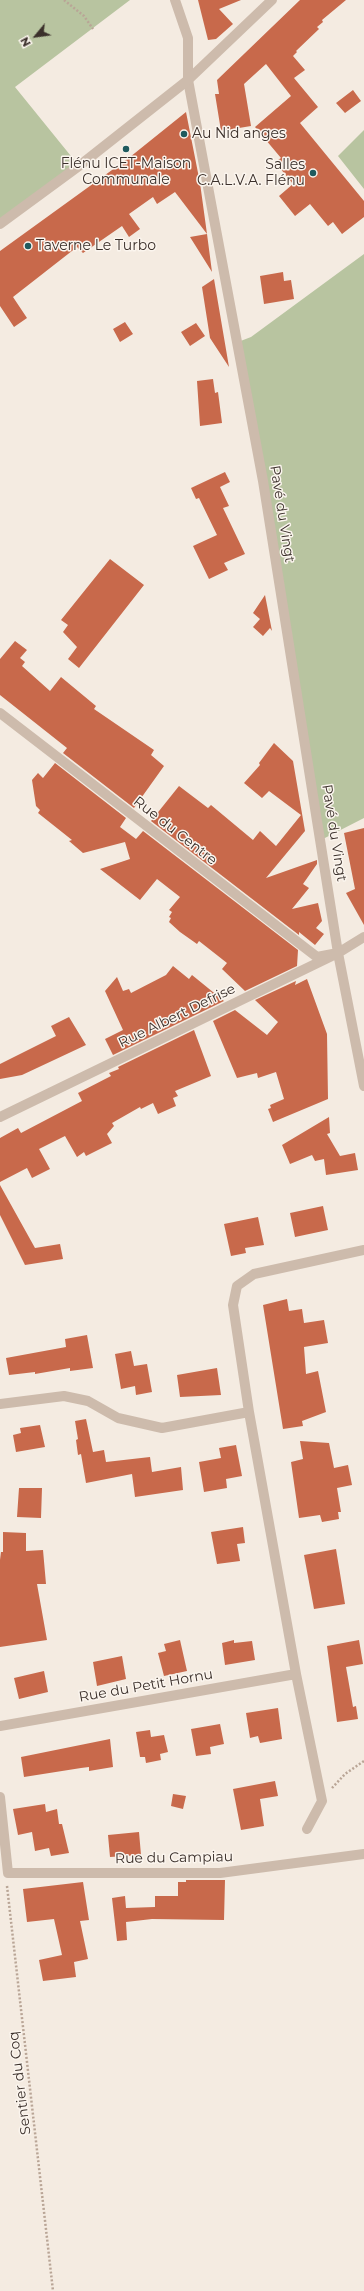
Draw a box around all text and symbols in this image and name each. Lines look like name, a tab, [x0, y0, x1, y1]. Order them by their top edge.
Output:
north arrow	[16, 16, 56, 56]
text: N	[17, 35, 34, 49]
place label: Au Nid anges	[192, 126, 286, 142]
marker: Au Nid anges	[179, 129, 189, 139]
marker: Flénu ICET-Maison Communale	[121, 144, 131, 154]
place label: Flénu ICET-Maison Communale	[61, 156, 191, 188]
place label: Salles C.A.L.V.A. Flénu	[197, 157, 305, 190]
marker: Salles C.A.L.V.A. Flénu	[308, 168, 318, 178]
place label: Taverne Le Turbo	[36, 238, 156, 254]
marker: Taverne Le Turbo	[23, 241, 33, 251]
street label: Pavé du Vingt	[266, 464, 298, 564]
street label: Pavé du Vingt	[318, 783, 350, 883]
street label: Rue du Centre	[130, 793, 220, 869]
street label: Rue Albert Defrise	[116, 980, 238, 1052]
street label: Rue du Petit Hornu	[78, 1666, 214, 1706]
street label: Rue du Campiau	[115, 1849, 233, 1867]
street label: Sentier du Coq	[5, 2030, 35, 2136]

